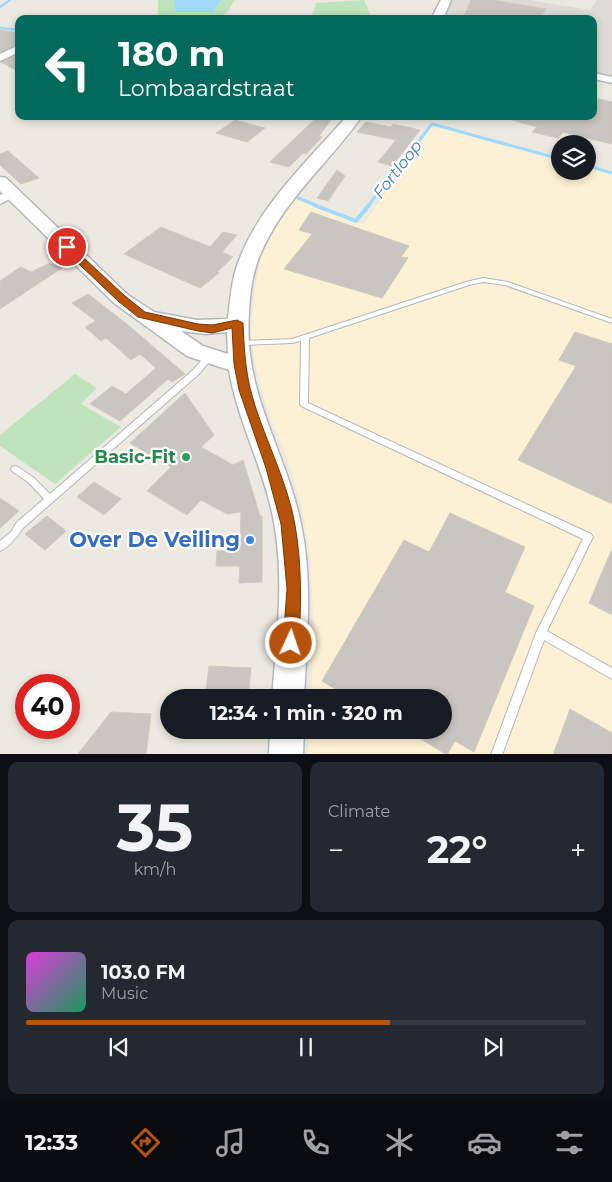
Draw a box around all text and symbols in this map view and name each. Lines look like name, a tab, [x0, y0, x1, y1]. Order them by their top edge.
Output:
text: 180 m	[118, 32, 225, 75]
icon: left	[35, 35, 100, 100]
text: Lombaardstraat	[118, 75, 295, 102]
map controls	[551, 135, 596, 180]
button: layers	[551, 135, 596, 180]
water label: Fortloop	[369, 136, 426, 202]
pin	[46, 226, 88, 268]
icon: arrive	[53, 233, 81, 261]
place label: Basic-Fit	[94, 446, 176, 468]
marker: Basic-Fit	[180, 451, 192, 463]
place label: Over De Veiling	[69, 527, 240, 552]
marker: Over De Veiling	[244, 534, 256, 546]
position arrow	[264, 616, 316, 668]
speed limit sign: 40	[15, 674, 80, 739]
text: 12:34 · 1 min · 320 m	[209, 702, 403, 725]
text: 35	[117, 788, 193, 867]
text: Climate	[328, 802, 390, 821]
text: 22°	[427, 826, 487, 873]
text: −	[328, 833, 344, 867]
text: +	[570, 833, 586, 867]
text: km/h	[134, 860, 176, 879]
text: 103.0 FM	[101, 961, 186, 984]
text: Music	[101, 984, 148, 1003]
icon: previous	[105, 1033, 133, 1061]
icon: pause	[292, 1033, 320, 1061]
icon: next	[479, 1033, 507, 1061]
icon: directions	[128, 1125, 163, 1160]
icon: music	[213, 1125, 248, 1160]
icon: phone	[298, 1125, 333, 1160]
icon: climate	[382, 1125, 417, 1160]
icon: car	[467, 1125, 502, 1160]
icon: filters	[552, 1125, 587, 1160]
text: 12:33	[25, 1129, 78, 1156]

